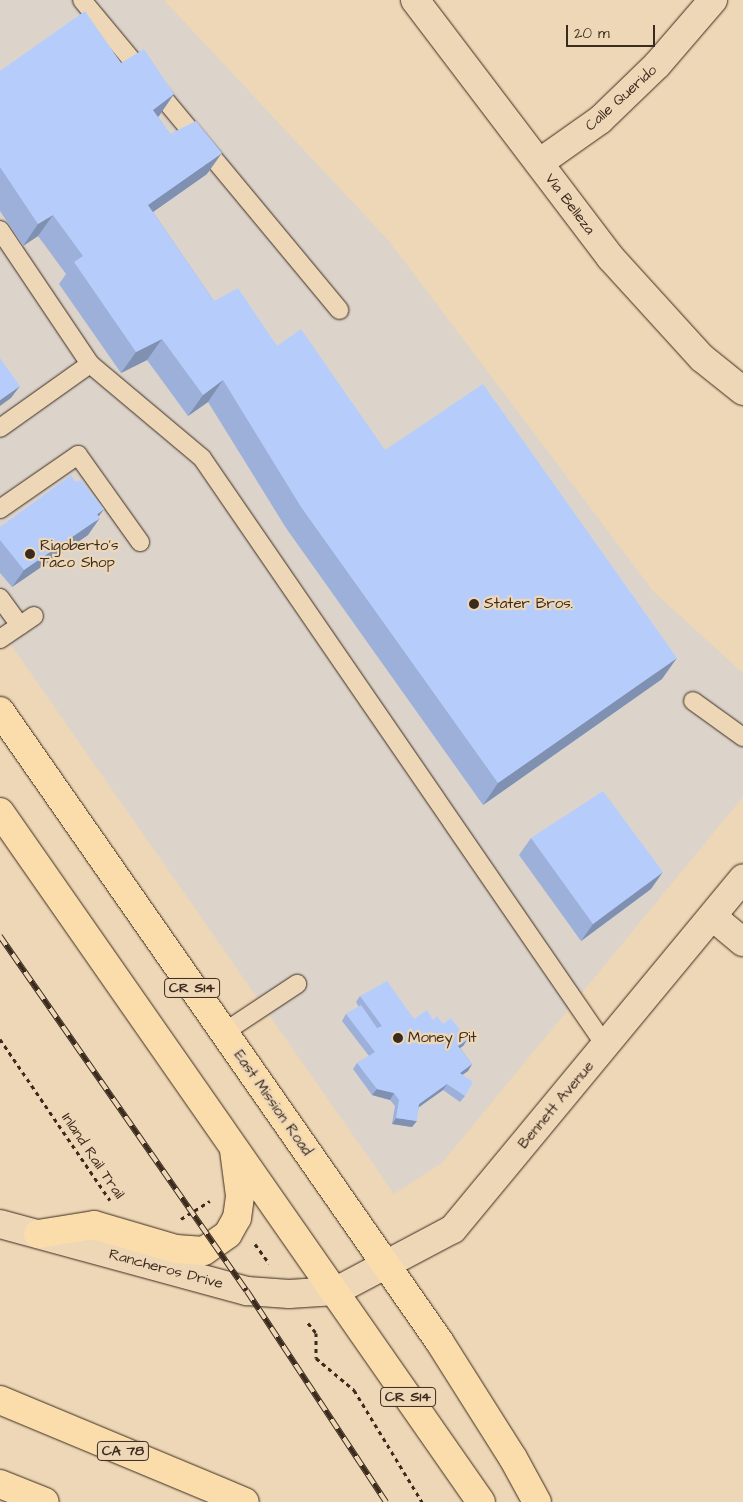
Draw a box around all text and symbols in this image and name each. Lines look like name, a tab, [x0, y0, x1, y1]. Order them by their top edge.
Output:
scale bar	[568, 15, 657, 47]
text: 20 m	[574, 23, 610, 44]
street label: Calle Querido	[581, 61, 661, 135]
street label: Via Belleza	[541, 170, 599, 238]
place label: Rigoberto's Taco Shop	[40, 536, 118, 571]
marker: Rigoberto's Taco Shop	[24, 548, 36, 560]
place label: Stater Bros.	[484, 595, 573, 613]
marker: Stater Bros.	[468, 598, 480, 610]
road number: CR S14	[163, 976, 221, 1000]
place label: Money Pit	[408, 1029, 477, 1047]
marker: Money Pit	[392, 1032, 404, 1044]
street label: East Mission Road	[230, 1047, 316, 1159]
street label: Bennett Avenue	[514, 1058, 598, 1152]
street label: Inland Rail Trail	[58, 1110, 128, 1202]
street label: Rancheros Drive	[107, 1245, 225, 1293]
road number: CR S14	[379, 1385, 437, 1408]
road number: CA 78	[97, 1440, 149, 1462]

